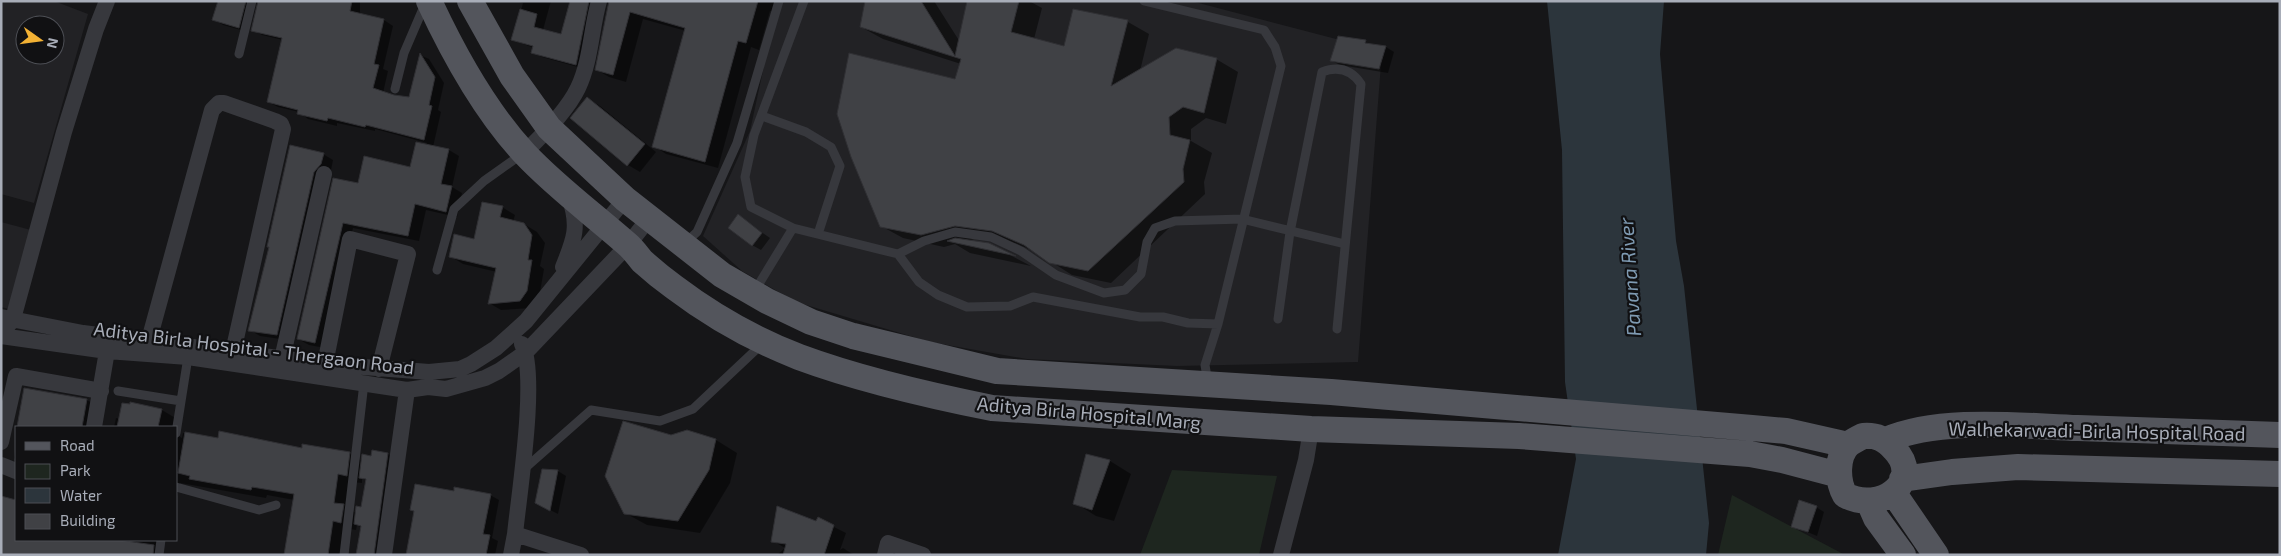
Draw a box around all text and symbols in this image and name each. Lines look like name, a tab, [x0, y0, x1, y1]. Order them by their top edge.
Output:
north arrow	[15, 15, 65, 65]
text: N	[44, 36, 63, 50]
water label: Pavana River	[1613, 216, 1645, 337]
street label: Aditya Birla Hospital - Thergaon Road	[93, 316, 416, 379]
street label: Aditya Birla Hospital Marg	[976, 391, 1202, 434]
street label: Walhekarwadi-Birla Hospital Road	[1948, 416, 2246, 445]
legend	[15, 426, 178, 541]
text: Road	[60, 436, 95, 454]
text: Park	[60, 461, 91, 479]
text: Water	[60, 486, 102, 504]
text: Building	[60, 511, 116, 529]

